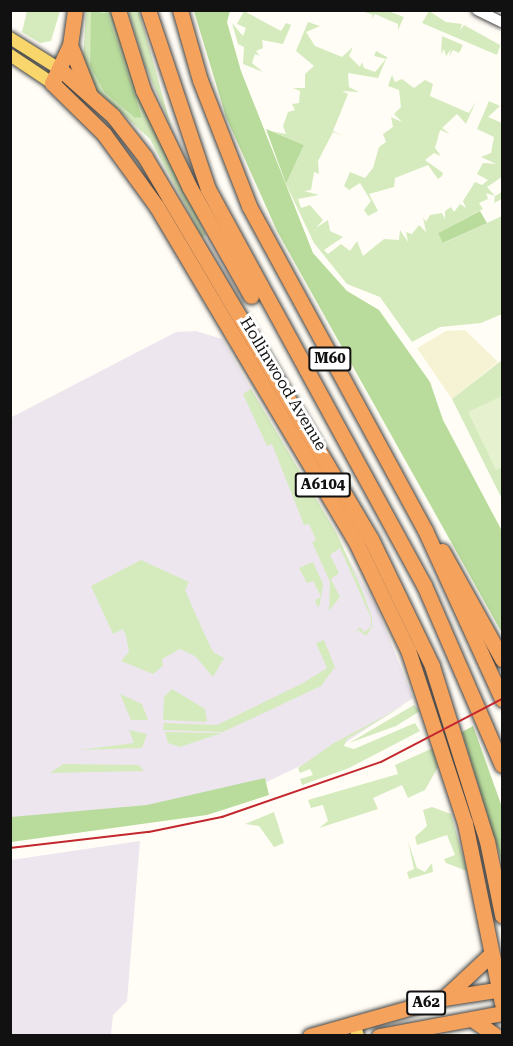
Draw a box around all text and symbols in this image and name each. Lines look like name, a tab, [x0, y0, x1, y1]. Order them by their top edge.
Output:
street label: Hollinwood Avenue	[236, 314, 330, 454]
road number: M60	[308, 347, 352, 371]
road number: A6104	[294, 473, 352, 497]
road number: A62	[405, 991, 447, 1015]

